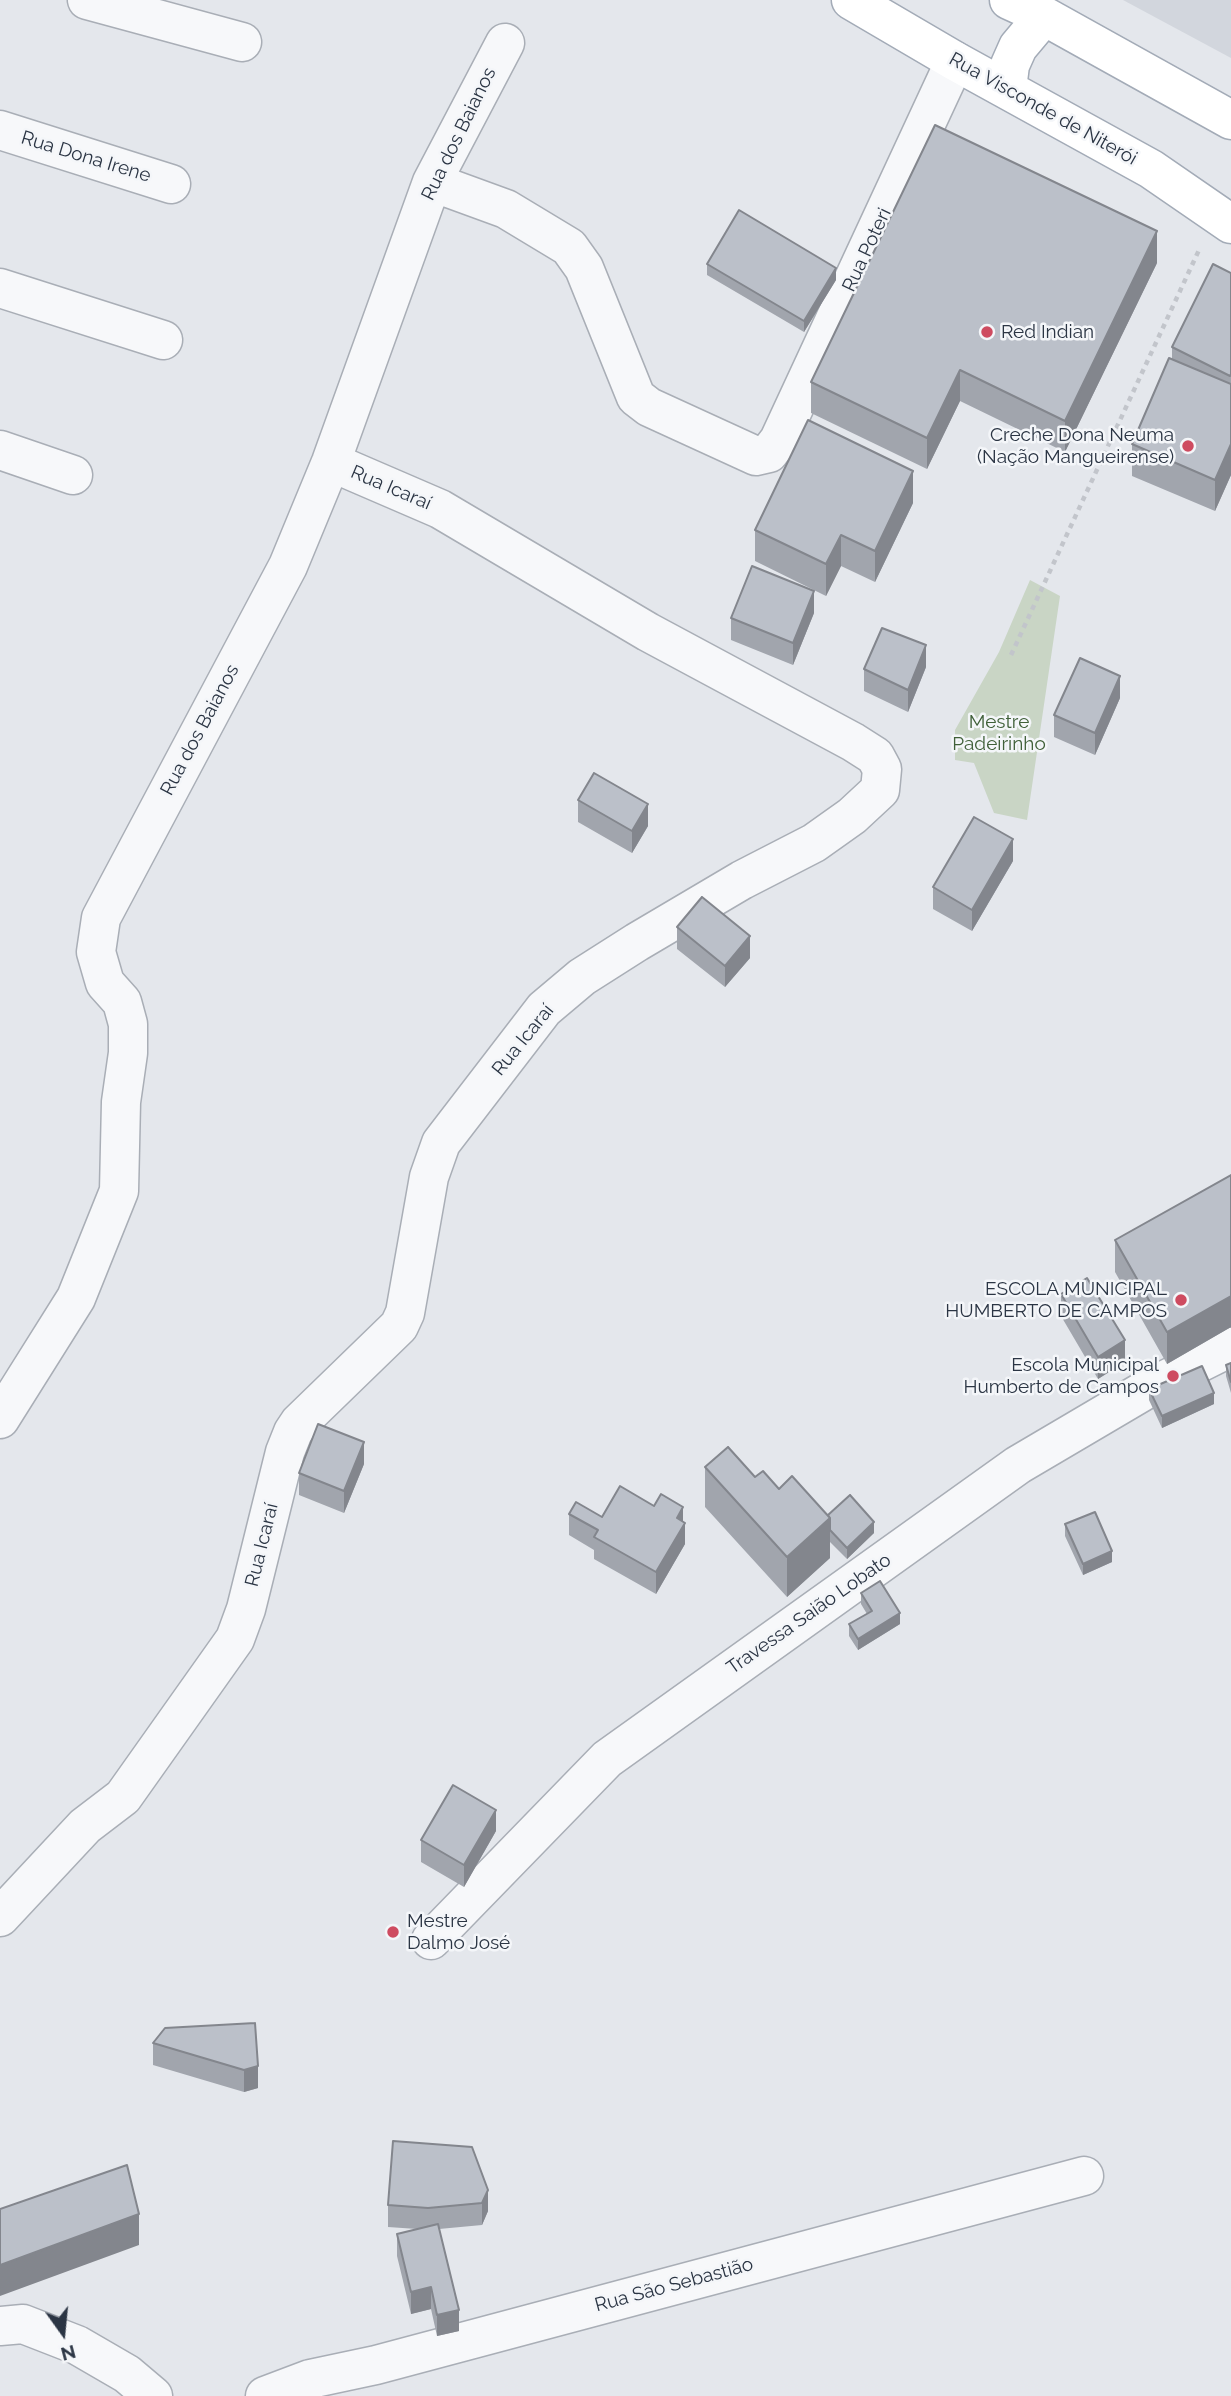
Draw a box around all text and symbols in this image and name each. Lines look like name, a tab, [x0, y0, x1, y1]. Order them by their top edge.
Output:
street label: Rua Visconde de Niterói	[945, 48, 1141, 170]
street label: Rua dos Baianos	[417, 64, 501, 204]
street label: Rua Dona Irene	[18, 126, 154, 188]
street label: Rua Poteri	[838, 205, 896, 295]
place label: Red Indian	[1001, 321, 1094, 343]
marker: Red Indian	[979, 324, 995, 340]
place label: Creche Dona Neuma (Nação Mangueirense)	[977, 424, 1174, 468]
marker: Creche Dona Neuma (Nação Mangueirense)	[1180, 438, 1196, 454]
street label: Rua Icaraí	[347, 461, 435, 515]
street label: Rua dos Baianos	[156, 661, 244, 799]
park label: Mestre Padeirinho	[952, 711, 1046, 755]
street label: Rua Icaraí	[487, 1000, 559, 1080]
place label: ESCOLA MUNICIPAL HUMBERTO DE CAMPOS	[945, 1278, 1167, 1322]
marker: ESCOLA MUNICIPAL HUMBERTO DE CAMPOS	[1173, 1292, 1189, 1308]
place label: Escola Municipal Humberto de Campos	[963, 1354, 1159, 1398]
marker: Escola Municipal Humberto de Campos	[1165, 1368, 1181, 1384]
street label: Rua Icaraí	[241, 1501, 283, 1589]
street label: Travessa Saião Lobato	[722, 1549, 896, 1679]
place label: Mestre Dalmo José	[407, 1910, 510, 1954]
marker: Mestre Dalmo José	[385, 1924, 401, 1940]
street label: Rua São Sebastião	[592, 2253, 756, 2317]
north arrow	[28, 2298, 98, 2368]
text: N	[59, 2341, 78, 2366]

